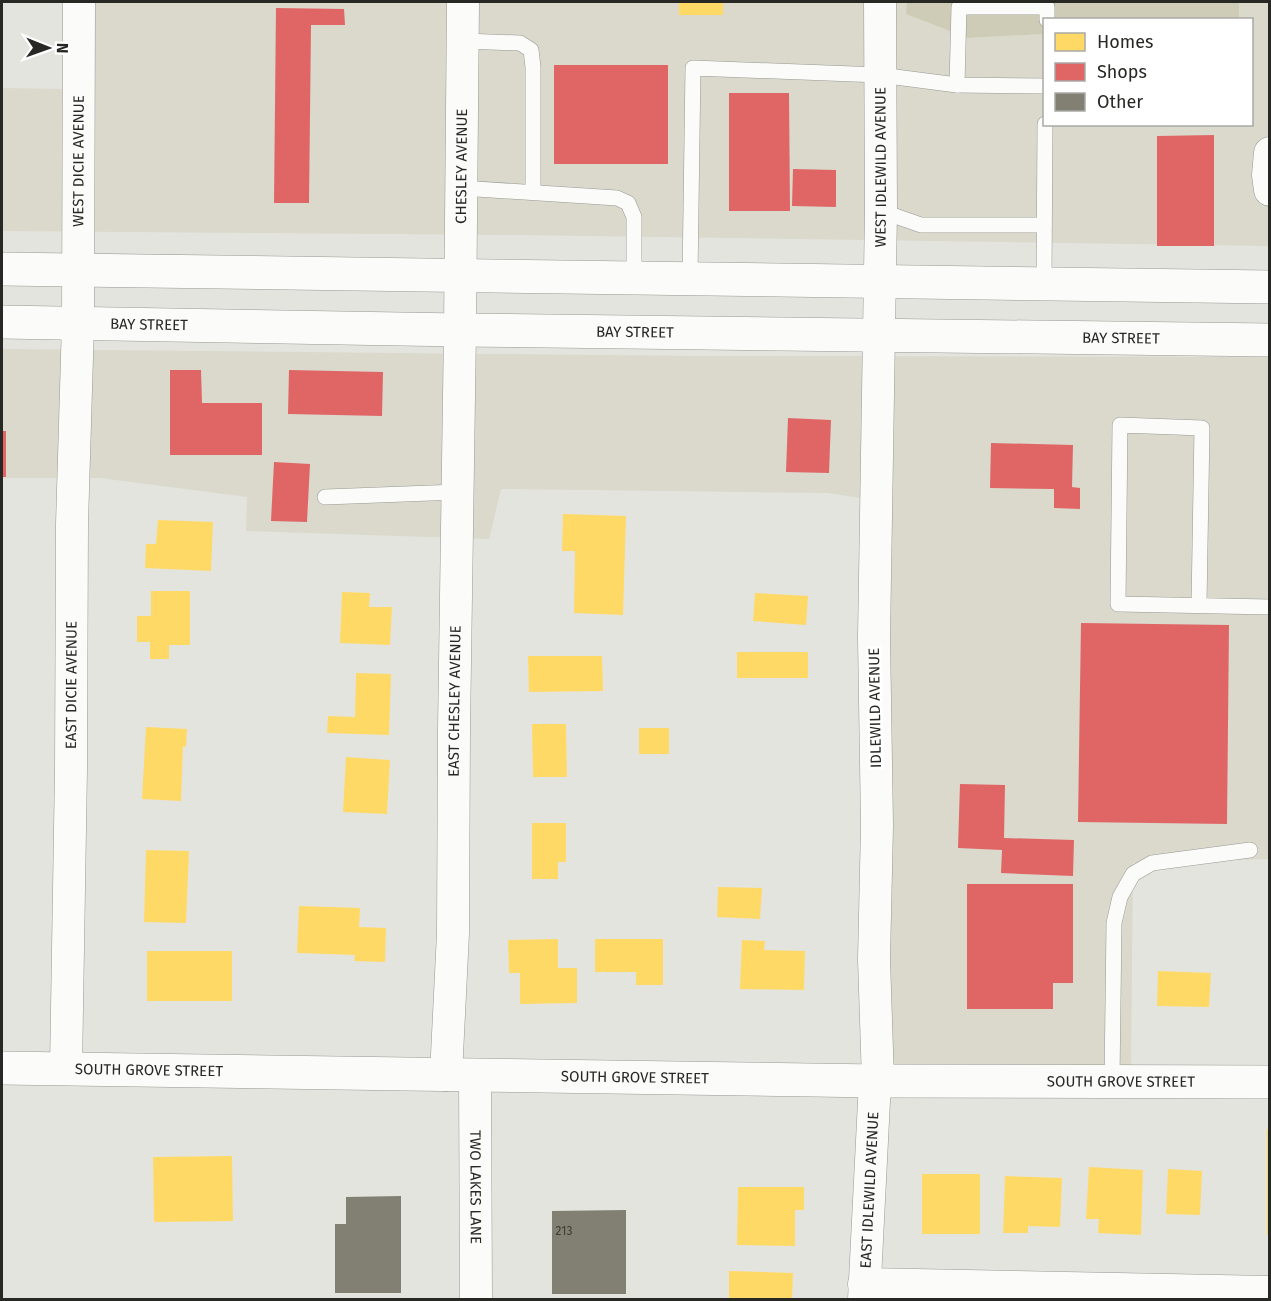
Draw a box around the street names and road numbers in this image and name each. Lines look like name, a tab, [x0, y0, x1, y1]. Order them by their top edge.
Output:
street label: WEST IDLEWILD AVENUE	[871, 87, 890, 248]
street label: WEST DICIE AVENUE	[69, 95, 88, 227]
street label: CHESLEY AVENUE	[452, 108, 471, 224]
street label: BAY STREET	[110, 315, 188, 334]
street label: BAY STREET	[596, 323, 674, 342]
street label: BAY STREET	[1082, 329, 1160, 348]
street label: EAST DICIE AVENUE	[62, 621, 81, 749]
street label: EAST CHESLEY AVENUE	[445, 625, 465, 777]
street label: IDLEWILD AVENUE	[865, 648, 885, 768]
street label: SOUTH GROVE STREET	[75, 1060, 223, 1080]
street label: SOUTH GROVE STREET	[561, 1067, 709, 1087]
street label: SOUTH GROVE STREET	[1047, 1072, 1195, 1091]
street label: EAST IDLEWILD AVENUE	[857, 1111, 882, 1269]
street label: TWO LAKES LANE	[466, 1130, 485, 1244]

